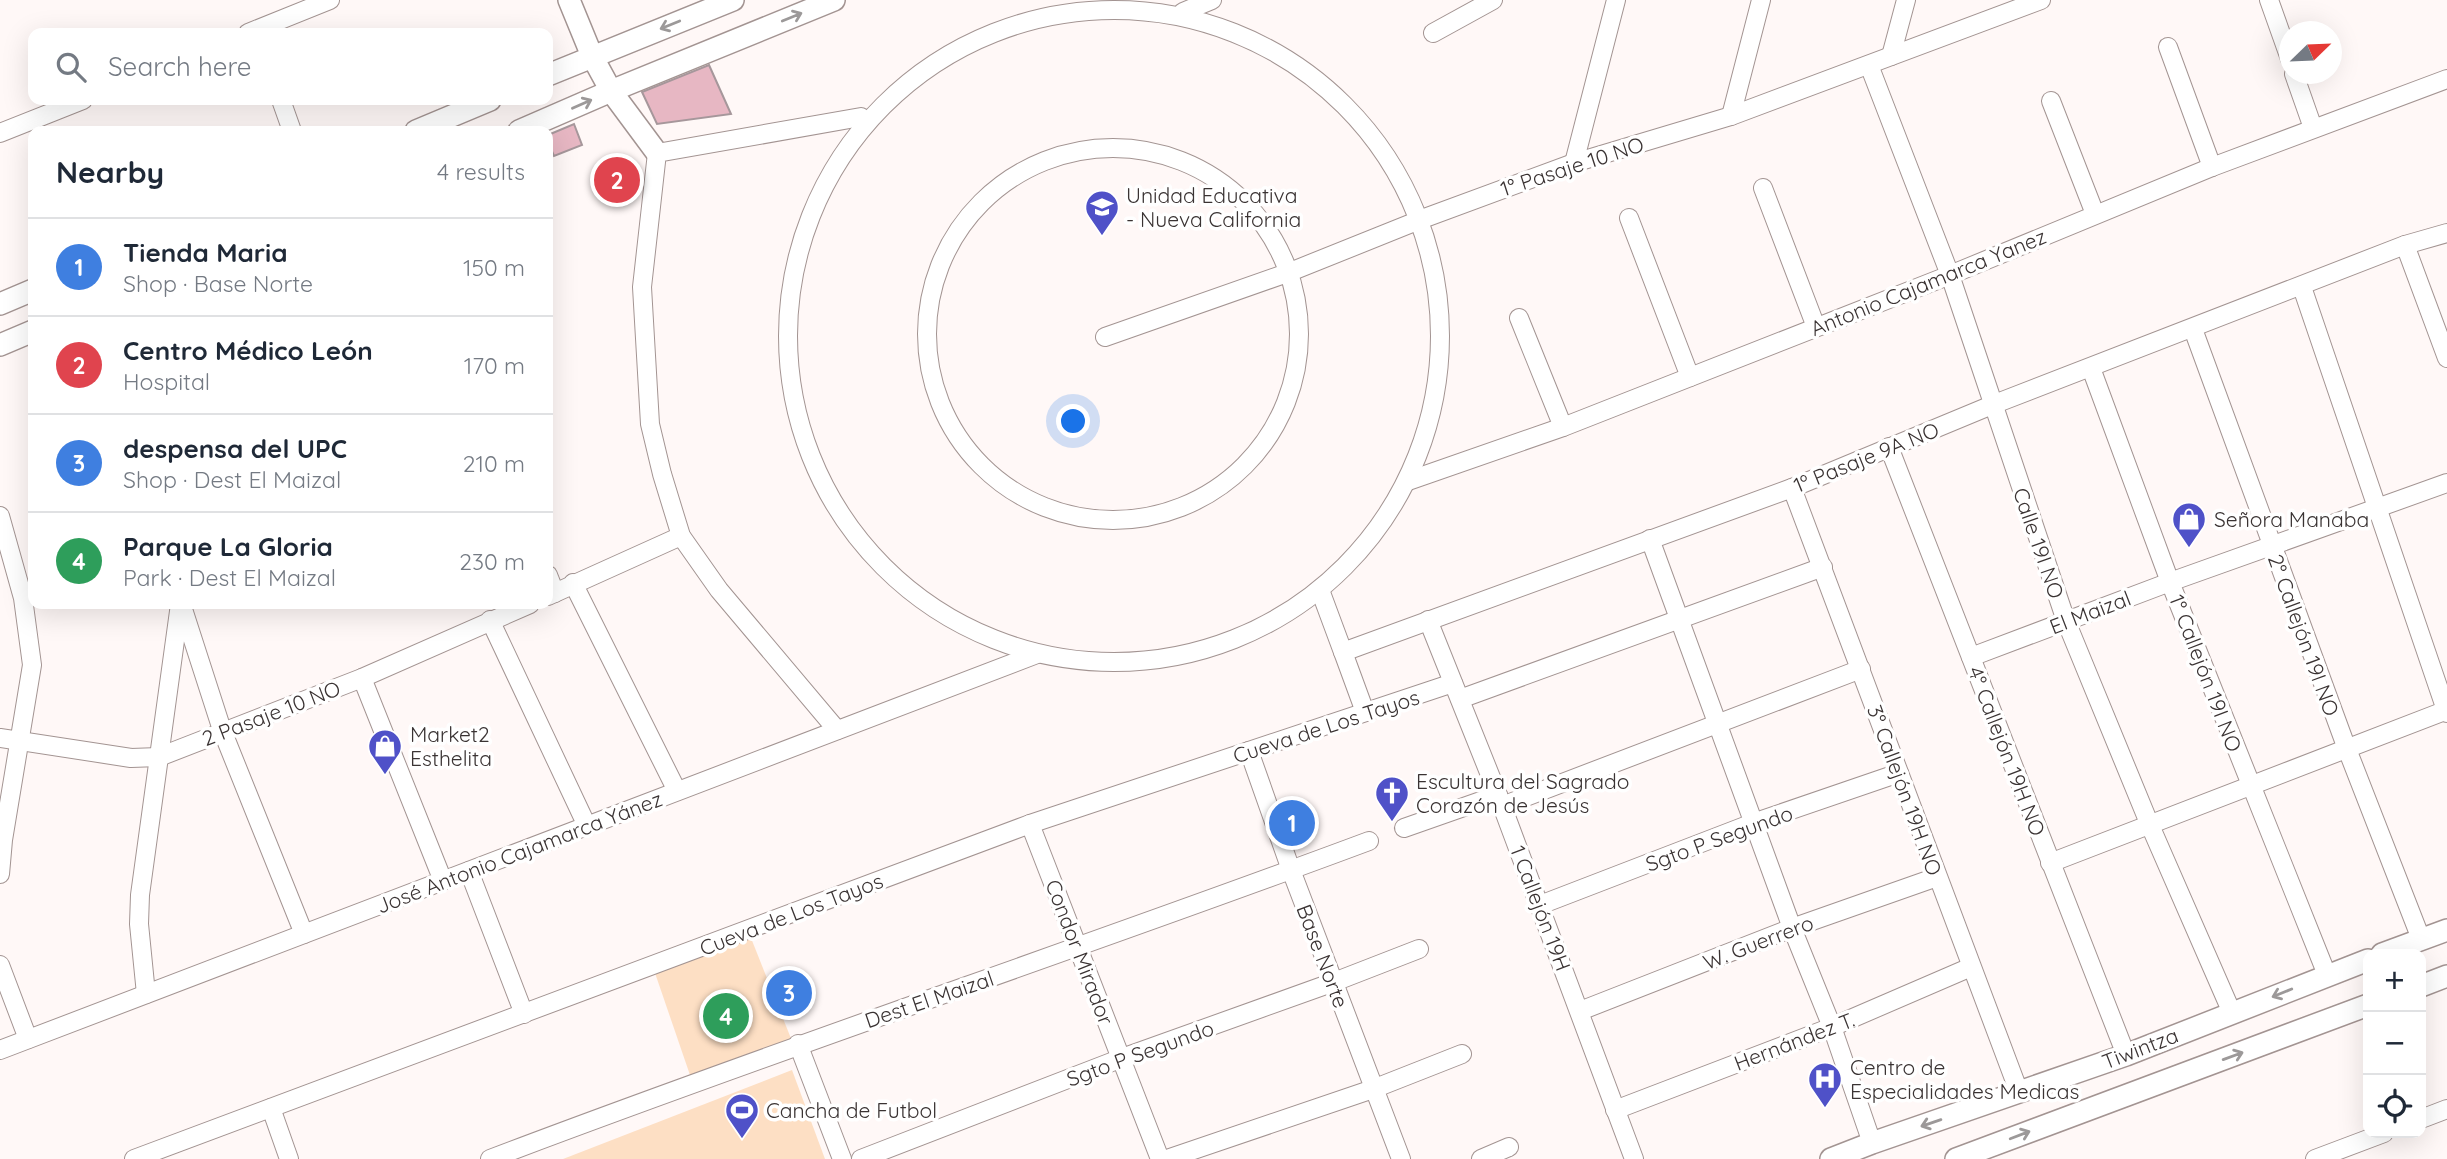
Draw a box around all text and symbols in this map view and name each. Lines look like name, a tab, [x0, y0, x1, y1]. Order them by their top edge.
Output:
one-way arrow	[781, 10, 802, 23]
one-way arrow	[660, 20, 681, 33]
north arrow	[2279, 21, 2342, 84]
search box	[28, 28, 553, 105]
icon: search	[52, 48, 90, 86]
text: Search here	[108, 50, 252, 83]
one-way arrow	[570, 97, 592, 110]
street label: 1° Pasaje 10 NO	[1497, 131, 1647, 201]
text: Nearby	[56, 153, 164, 191]
pin: 2	[594, 154, 640, 206]
text: 4 results	[437, 157, 525, 186]
place label: Unidad Educativa - Nueva California	[1126, 182, 1301, 232]
school or university icon: Unidad Educativa - Nueva California	[1083, 188, 1121, 237]
street label: Antonio Cajamarca Yanez	[1806, 223, 2050, 341]
text: Tienda Maria	[123, 236, 288, 269]
text: 1	[75, 253, 83, 282]
text: 150 m	[463, 253, 525, 282]
text: Shop · Base Norte	[123, 269, 313, 298]
text: Centro Médico León	[123, 334, 373, 367]
text: 2	[72, 351, 86, 380]
text: 170 m	[464, 351, 525, 380]
text: Hospital	[123, 367, 210, 396]
your location	[1056, 404, 1090, 438]
street label: 1º Pasaje 9A NO	[1790, 416, 1942, 498]
text: despensa del UPC	[123, 432, 347, 465]
text: 3	[73, 449, 85, 478]
text: 210 m	[463, 449, 525, 478]
text: Shop · Dest El Maizal	[123, 465, 341, 494]
street label: Calle 19I NO	[2008, 484, 2070, 602]
shop icon: Señora Manaba	[2170, 500, 2208, 549]
place label: Señora Manaba	[2214, 506, 2369, 532]
text: Parque La Gloria	[123, 530, 333, 563]
text: 4	[72, 547, 86, 576]
text: 230 m	[459, 547, 525, 576]
street label: 2° Callejón 19I NO	[2263, 551, 2345, 719]
text: Park · Dest El Maizal	[123, 563, 336, 592]
street label: El Maizal	[2046, 585, 2134, 639]
street label: 1° Callejón 19I NO	[2164, 591, 2248, 755]
street label: 4° Callejón 19H NO	[1963, 663, 2051, 839]
street label: 2 Pasaje 10 NO	[198, 675, 344, 751]
street label: Cueva de Los Tayos	[1230, 684, 1422, 768]
street label: 3° Callejón 19H NO	[1862, 701, 1948, 879]
place label: Market2 Esthelita	[410, 721, 492, 771]
shop icon: Market2 Esthelita	[366, 727, 404, 776]
place label: Escultura del Sagrado Corazón de Jesús	[1416, 768, 1630, 818]
church icon: Escultura del Sagrado Corazón de Jesús	[1373, 774, 1411, 823]
street label: José Antonio Cajamarca Yánez	[372, 785, 666, 919]
pin: 1	[1269, 797, 1315, 849]
street label: Sgto P Segundo	[1642, 799, 1796, 877]
street label: 1 Callejón 19H	[1505, 842, 1577, 974]
street label: Cueva de Los Tayos	[696, 867, 886, 961]
street label: Condor Mirador	[1040, 876, 1120, 1028]
street label: Base Norte	[1291, 901, 1355, 1011]
street label: W. Guerrero	[1699, 909, 1817, 975]
map controls	[2363, 949, 2426, 1138]
button: +	[2363, 949, 2426, 1012]
street label: Dest El Maizal	[861, 965, 997, 1033]
pin: 3	[766, 967, 812, 1019]
one-way arrow	[2271, 988, 2293, 1001]
pin: 4	[703, 990, 749, 1042]
street label: Hernández T.	[1730, 1006, 1858, 1076]
button: −	[2363, 1012, 2426, 1075]
street label: Sgto P Segundo	[1063, 1014, 1217, 1092]
street label: Tiwintza	[2098, 1022, 2182, 1074]
one-way arrow	[2221, 1048, 2243, 1061]
place label: Centro de Especialidades Medicas	[1850, 1054, 2079, 1104]
hospital icon: Centro de Especialidades Medicas	[1806, 1060, 1844, 1109]
button: locate	[2363, 1075, 2426, 1138]
sports icon: Cancha de Futbol	[723, 1091, 761, 1140]
place label: Cancha de Futbol	[766, 1097, 937, 1123]
one-way arrow	[1920, 1118, 1942, 1130]
one-way arrow	[2008, 1128, 2030, 1140]

